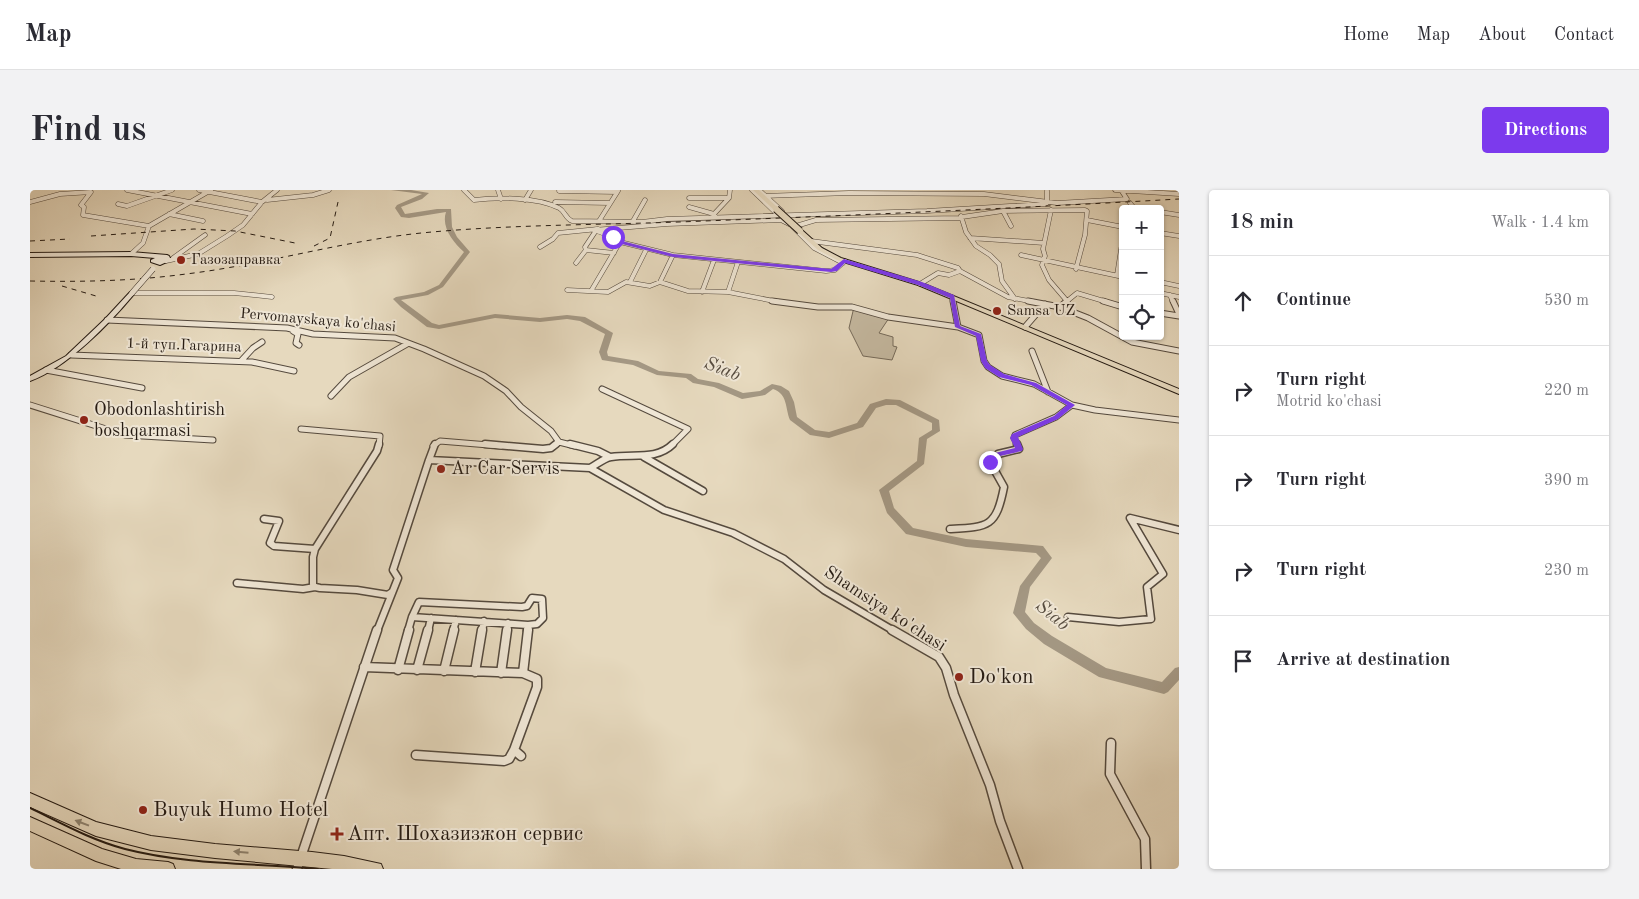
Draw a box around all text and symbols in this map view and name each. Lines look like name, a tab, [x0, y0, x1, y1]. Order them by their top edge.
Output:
text: Map	[25, 23, 72, 47]
text: Home	[1343, 26, 1389, 44]
text: Map	[1417, 26, 1450, 44]
text: About	[1478, 26, 1526, 44]
text: Contact	[1554, 26, 1614, 44]
button: Directions	[1482, 107, 1609, 153]
text: Find us	[30, 113, 146, 148]
map controls	[1119, 205, 1164, 340]
button: +	[1119, 205, 1164, 250]
text: 18 min	[1229, 212, 1294, 233]
text: Walk · 1.4 km	[1491, 215, 1589, 231]
route start	[602, 226, 625, 249]
button: −	[1119, 250, 1164, 295]
place label: Газозаправка	[191, 253, 281, 268]
marker: Газозаправка	[175, 254, 187, 266]
icon: ahead	[1229, 287, 1257, 315]
text: Continue	[1276, 291, 1351, 310]
text: 530 m	[1544, 293, 1589, 309]
button: locate	[1119, 295, 1164, 340]
place label: Samsa UZ	[1007, 304, 1075, 319]
marker: Samsa UZ	[991, 305, 1003, 317]
street label: Pervomayskaya ko'chasi	[240, 307, 396, 335]
street label: 1-й туп.Гагарина	[126, 336, 242, 356]
water label: Siab	[701, 354, 743, 386]
text: Turn right	[1276, 371, 1366, 390]
icon: right	[1229, 377, 1257, 405]
text: 220 m	[1544, 383, 1589, 399]
text: Motrid ko'chasi	[1276, 394, 1382, 410]
place label: Obodonlashtirish boshqarmasi	[94, 401, 225, 440]
marker: Obodonlashtirish boshqarmasi	[78, 414, 90, 426]
route end	[979, 451, 1002, 474]
place label: Ar Car Servis	[451, 460, 560, 478]
marker: Ar Car Servis	[435, 463, 447, 475]
icon: right	[1229, 467, 1257, 495]
text: Turn right	[1276, 471, 1366, 490]
text: 390 m	[1544, 473, 1589, 489]
icon: right	[1229, 557, 1257, 585]
text: Turn right	[1276, 561, 1366, 580]
street label: Shamsiya ko'chasi	[821, 563, 949, 655]
text: 230 m	[1544, 563, 1589, 579]
water label: Siab	[1031, 597, 1073, 635]
icon: arrive	[1229, 647, 1257, 675]
text: Arrive at destination	[1276, 651, 1450, 670]
place label: Do'kon	[969, 667, 1034, 688]
marker: Do'kon	[953, 671, 965, 683]
place label: Buyuk Humo Hotel	[153, 800, 329, 821]
marker: Buyuk Humo Hotel	[137, 804, 149, 816]
one-way arrow	[75, 819, 89, 827]
place label: Апт. Шохазизжон сервис	[347, 824, 583, 845]
marker: Апт. Шохазизжон сервис	[331, 828, 343, 840]
one-way arrow	[233, 848, 249, 856]

